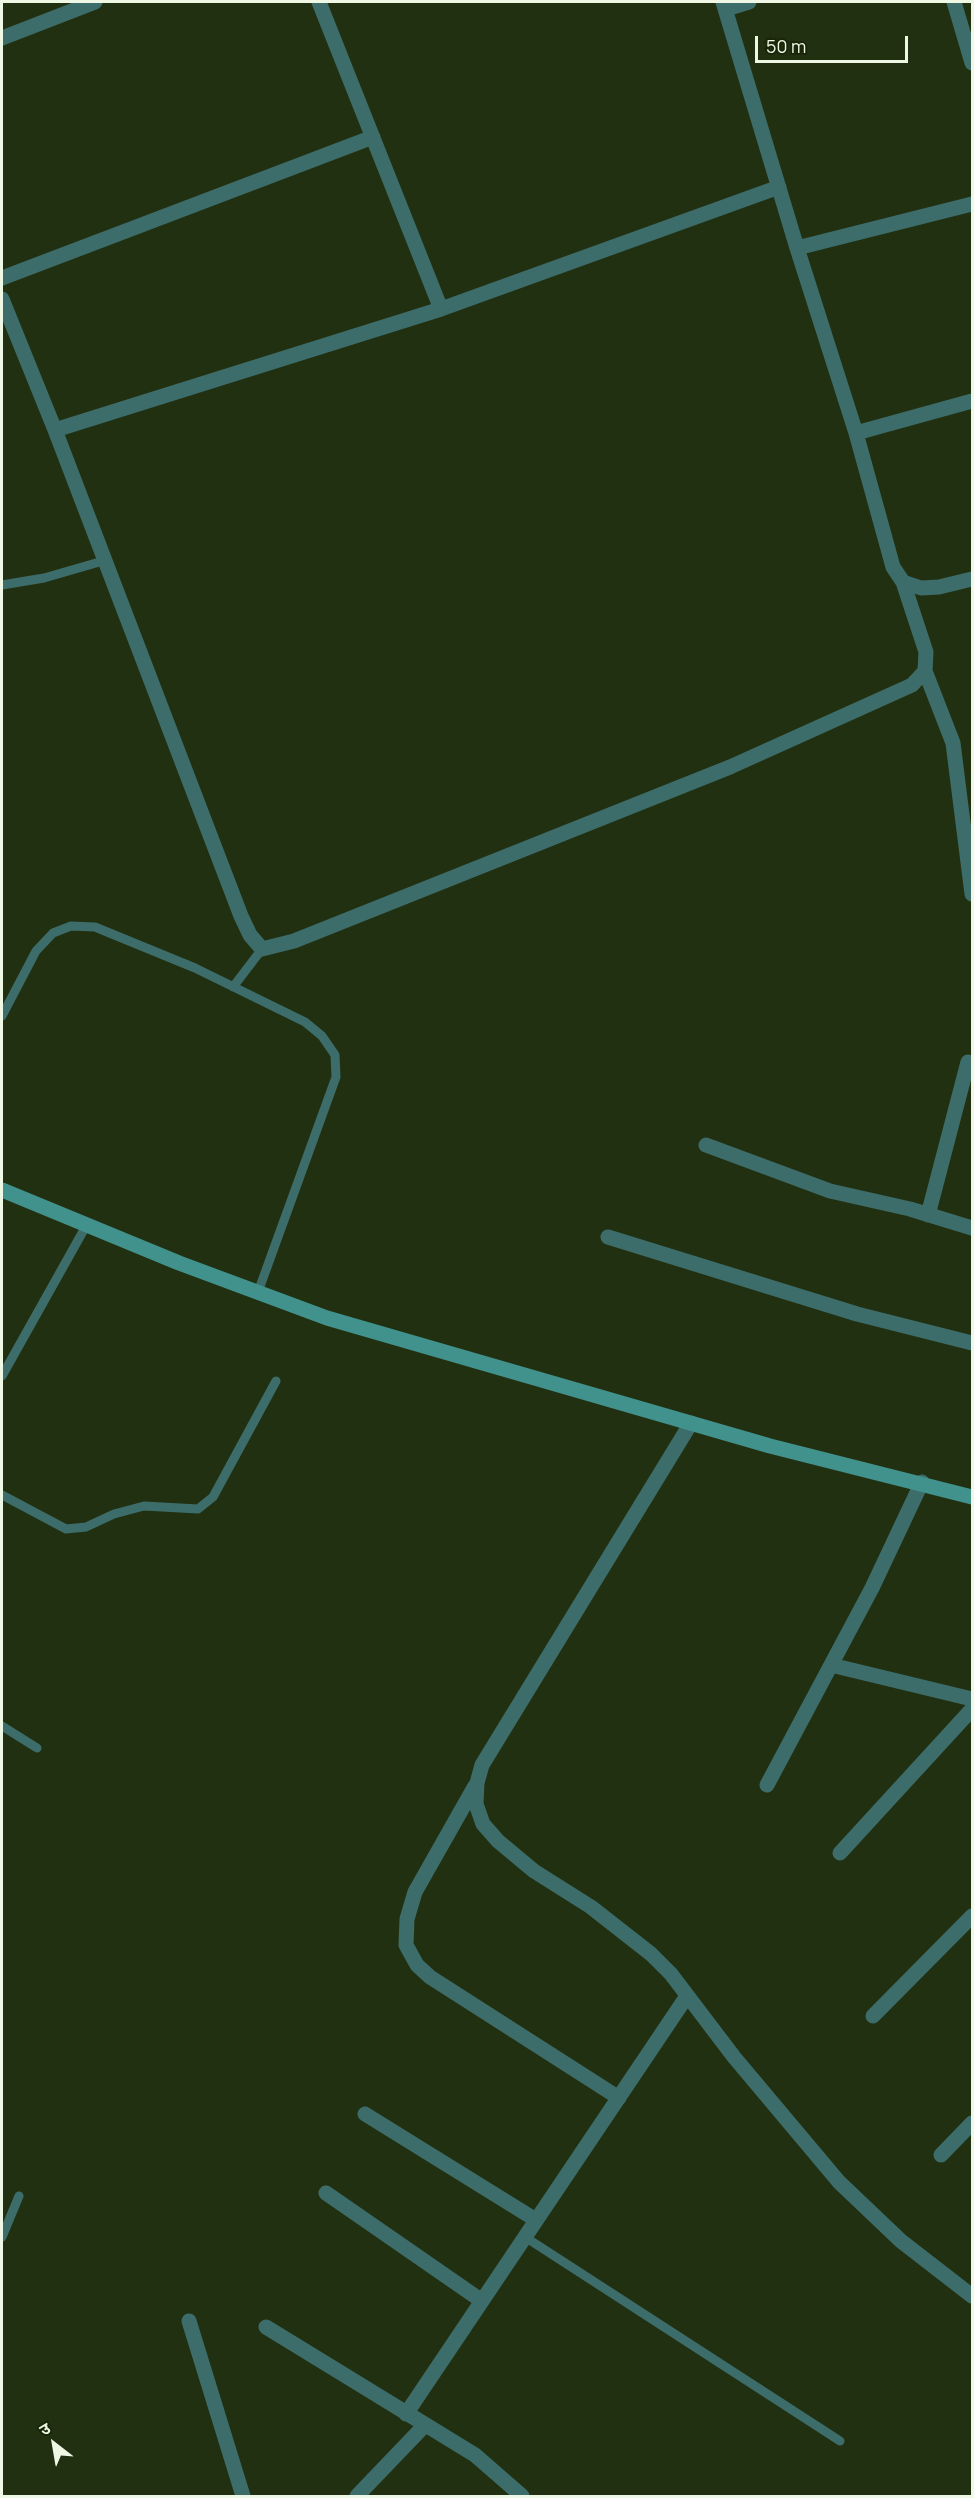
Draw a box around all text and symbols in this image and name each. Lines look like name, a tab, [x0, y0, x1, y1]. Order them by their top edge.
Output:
scale bar	[758, 24, 911, 62]
text: 50 m	[766, 34, 806, 58]
north arrow	[24, 2414, 84, 2474]
text: उ	[35, 2417, 54, 2440]

